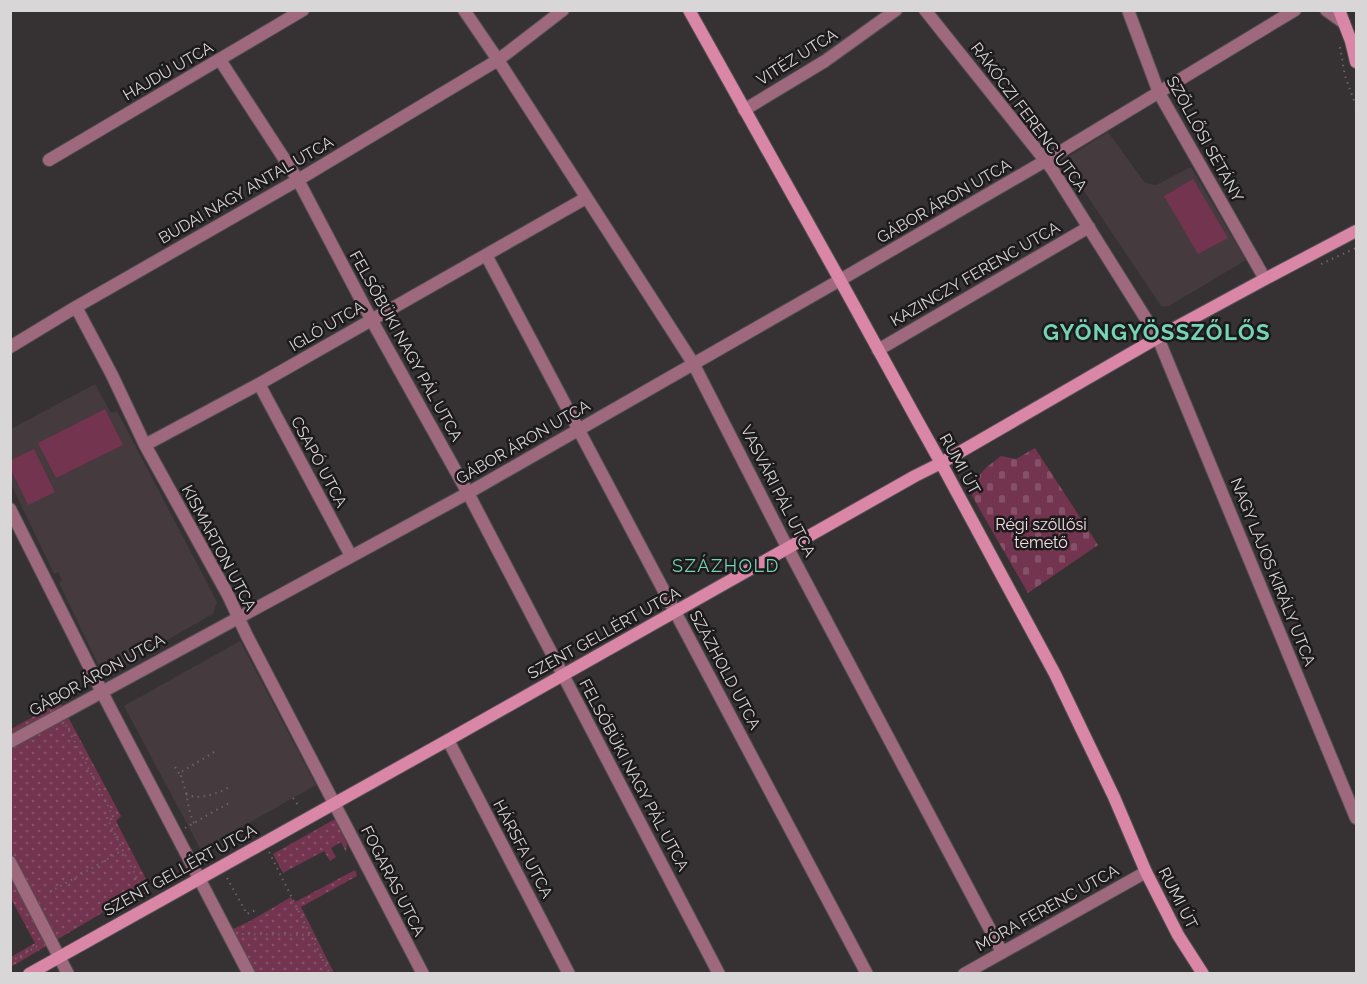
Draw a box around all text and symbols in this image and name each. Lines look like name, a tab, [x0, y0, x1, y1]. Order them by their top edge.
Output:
street label: VITÉZ UTCA	[753, 24, 841, 89]
street label: HAJDÚ UTCA	[119, 37, 217, 104]
street label: RÁKÓCZI FERENC UTCA	[967, 38, 1092, 195]
street label: SZŐLLŐSI SÉTÁNY	[1162, 72, 1249, 206]
street label: BUDAI NAGY ANTAL UTCA	[155, 132, 337, 248]
street label: GÁBOR ÁRON UTCA	[873, 154, 1015, 247]
street label: KAZINCZY FERENC UTCA	[887, 218, 1063, 330]
street label: FELSŐBÜKI NAGY PÁL UTCA	[346, 247, 467, 445]
street label: IGLÓ UTCA	[286, 296, 368, 355]
district label: GYÖNGYÖSSZŐLŐS	[1043, 319, 1271, 345]
street label: GÁBOR ÁRON UTCA	[452, 395, 594, 488]
street label: CSAPÓ UTCA	[287, 413, 352, 511]
street label: VASVÁRI PÁL UTCA	[737, 422, 820, 560]
street label: RUMI ÚT	[936, 430, 985, 498]
street label: NAGY LAJOS KIRÁLY UTCA	[1226, 475, 1320, 669]
street label: KISMARTON UTCA	[178, 482, 260, 614]
park label: Régi szőllősi temető	[995, 515, 1087, 552]
district label: SZÁZHOLD	[672, 554, 780, 576]
street label: SZENT GELLÉRT UTCA	[524, 582, 684, 683]
street label: SZÁZHOLD UTCA	[686, 607, 765, 733]
street label: GÁBOR ÁRON UTCA	[26, 629, 168, 720]
street label: FELSŐBÜKI NAGY PÁL UTCA	[575, 675, 694, 874]
street label: HÁRSFA UTCA	[489, 796, 558, 902]
street label: SZENT GELLÉRT UTCA	[100, 819, 260, 920]
street label: FOGARAS UTCA	[357, 823, 429, 940]
street label: MÓRA FERENC UTCA	[972, 860, 1122, 955]
street label: RUMI ÚT	[1154, 864, 1203, 932]

